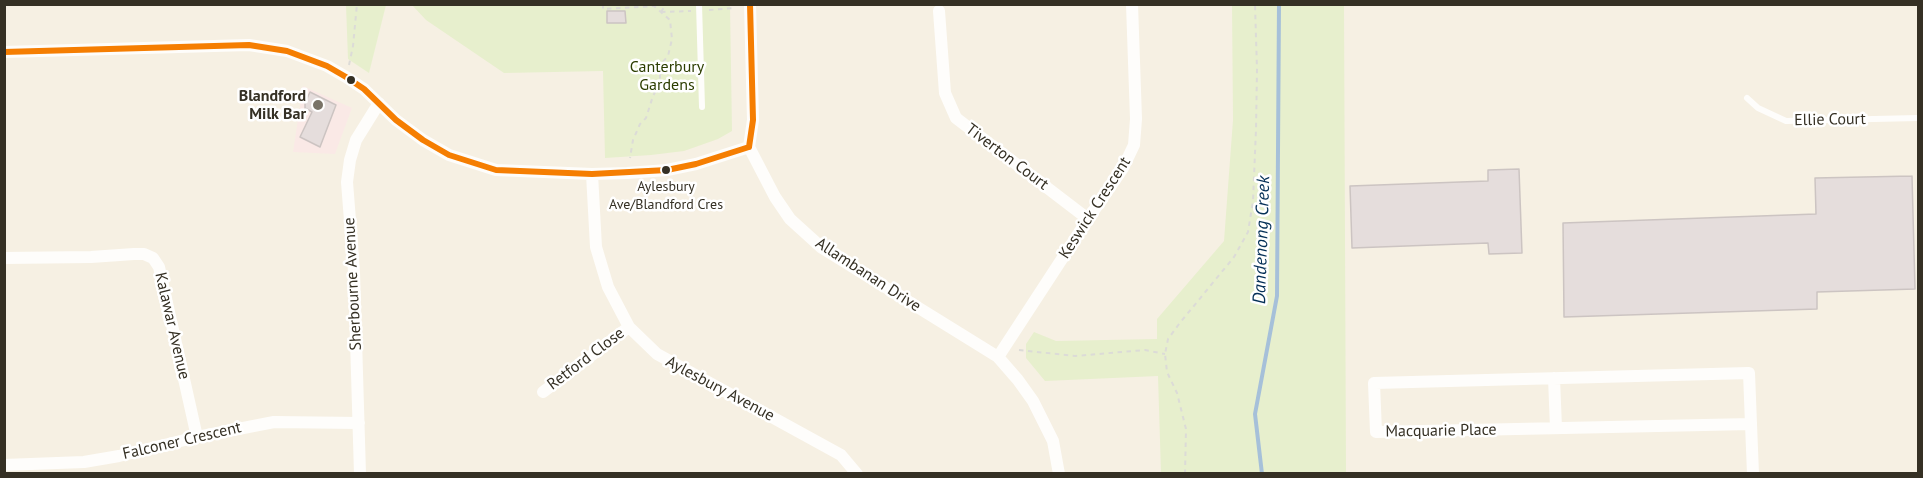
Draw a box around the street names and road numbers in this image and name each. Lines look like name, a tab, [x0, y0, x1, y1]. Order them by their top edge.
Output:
street label: Ellie Court	[1794, 110, 1866, 130]
street label: Tiverton Court	[962, 120, 1052, 194]
street label: Keswick Crescent	[1055, 154, 1135, 262]
street label: Sherbourne Avenue	[340, 217, 366, 351]
street label: Allambanan Drive	[812, 234, 924, 316]
street label: Kalawar Avenue	[150, 271, 194, 381]
street label: Retford Close	[544, 324, 628, 394]
street label: Aylesbury Avenue	[662, 352, 778, 426]
street label: Falconer Crescent	[121, 418, 243, 464]
street label: Macquarie Place	[1385, 420, 1497, 442]

